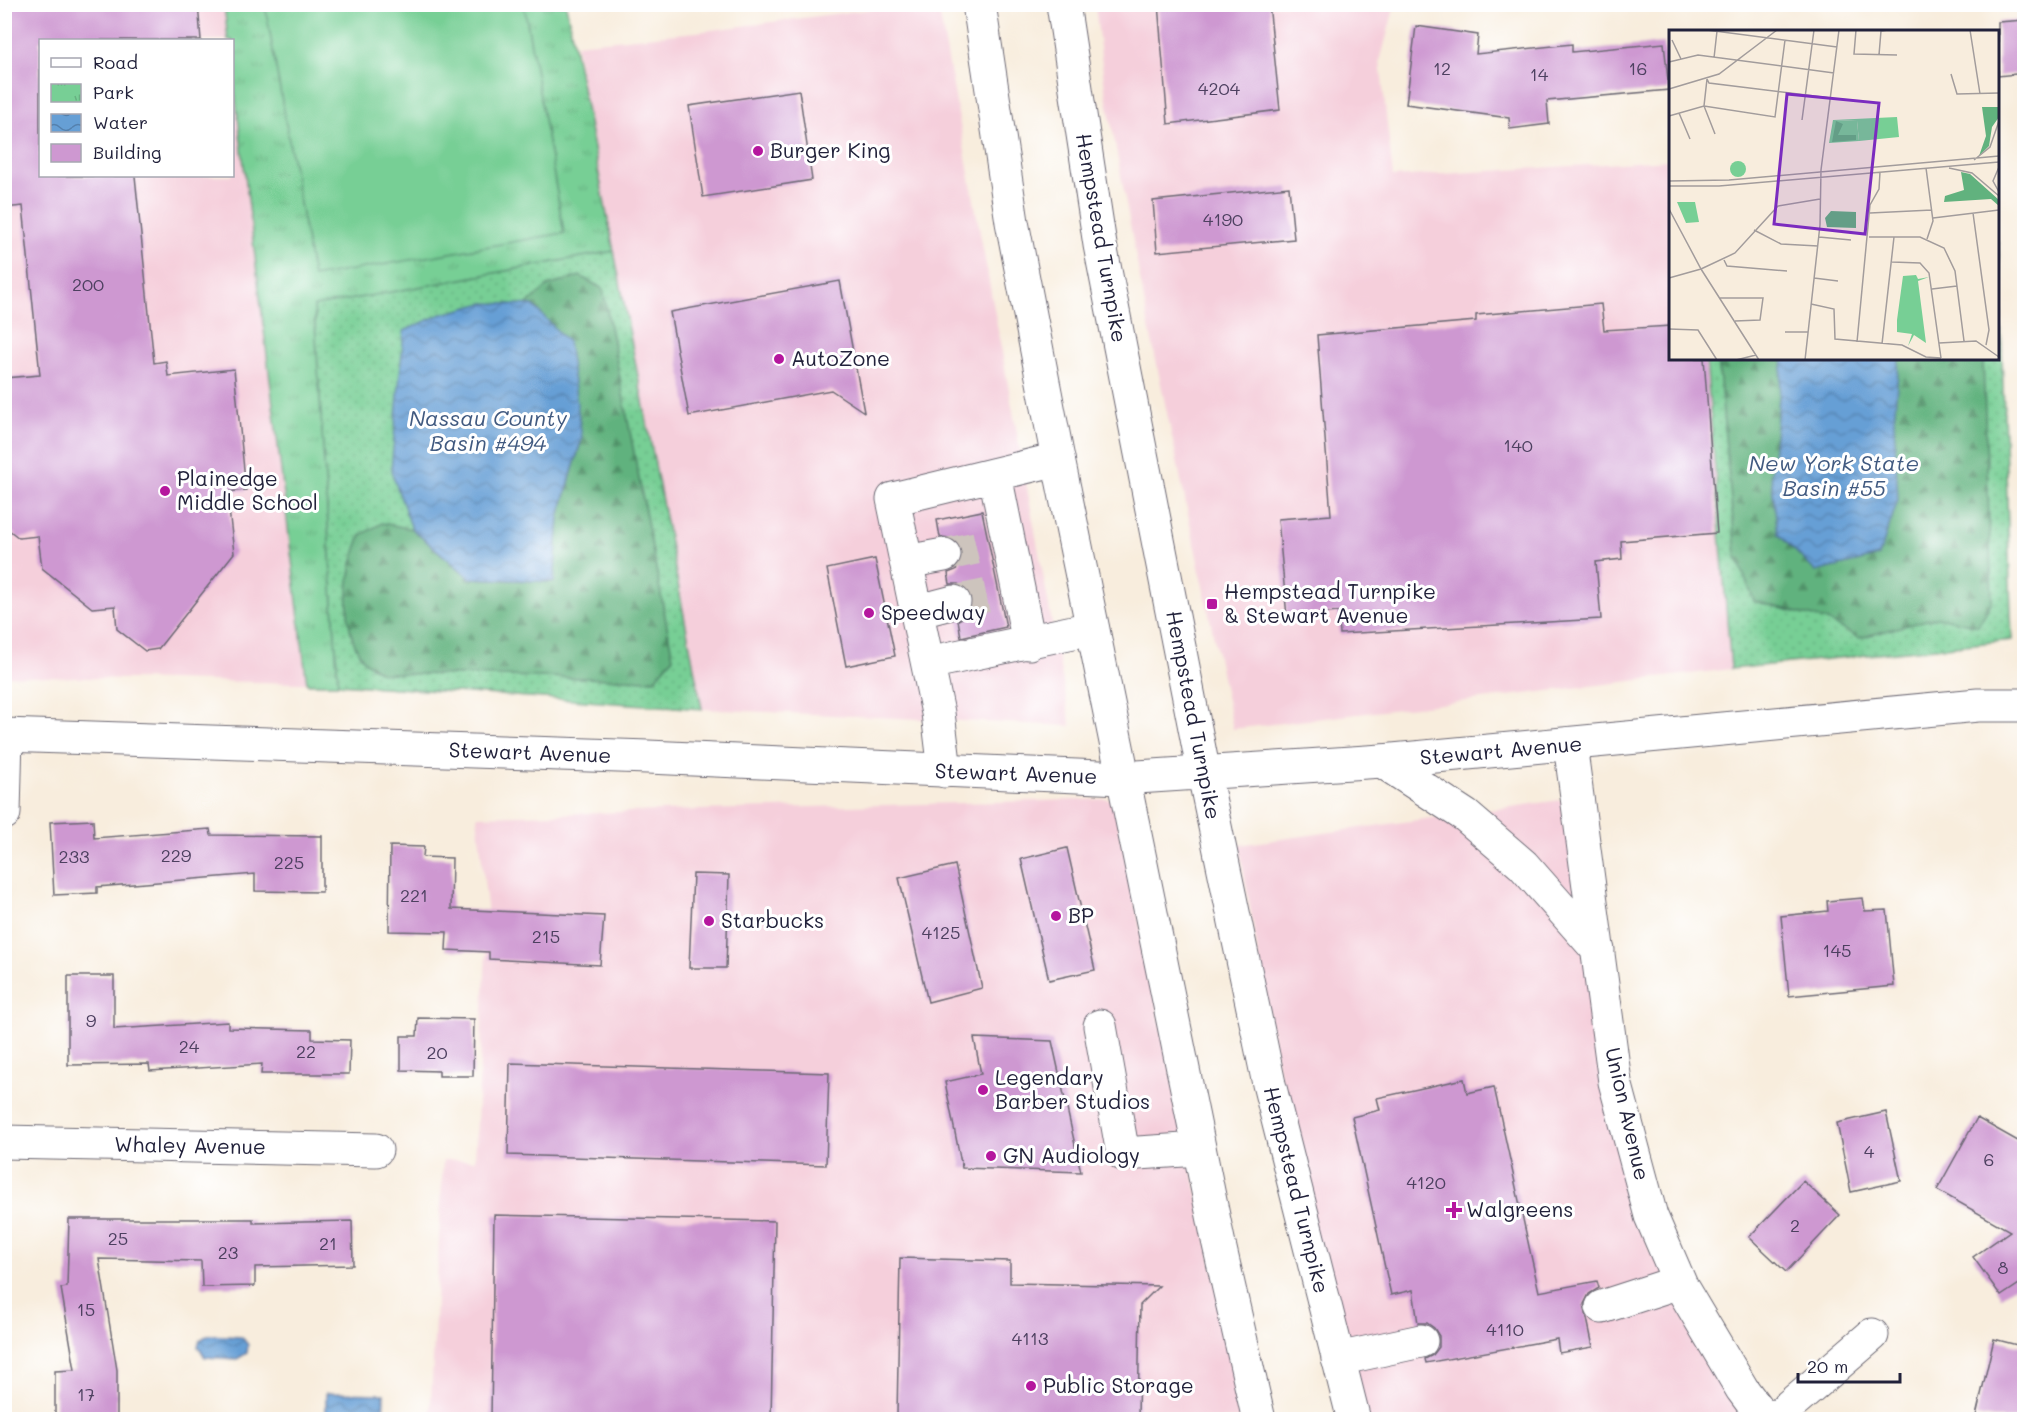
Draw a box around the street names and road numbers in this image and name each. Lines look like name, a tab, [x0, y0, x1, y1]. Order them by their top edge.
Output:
street label: Hempstead Turnpike	[1071, 131, 1134, 345]
street label: Hempstead Turnpike	[1161, 608, 1228, 821]
street label: Stewart Avenue	[1419, 729, 1583, 770]
street label: Stewart Avenue	[448, 735, 612, 768]
street label: Stewart Avenue	[934, 756, 1098, 789]
street label: Union Avenue	[1600, 1045, 1657, 1183]
street label: Hempstead Turnpike	[1259, 1083, 1336, 1296]
street label: Whaley Avenue	[114, 1130, 266, 1159]

